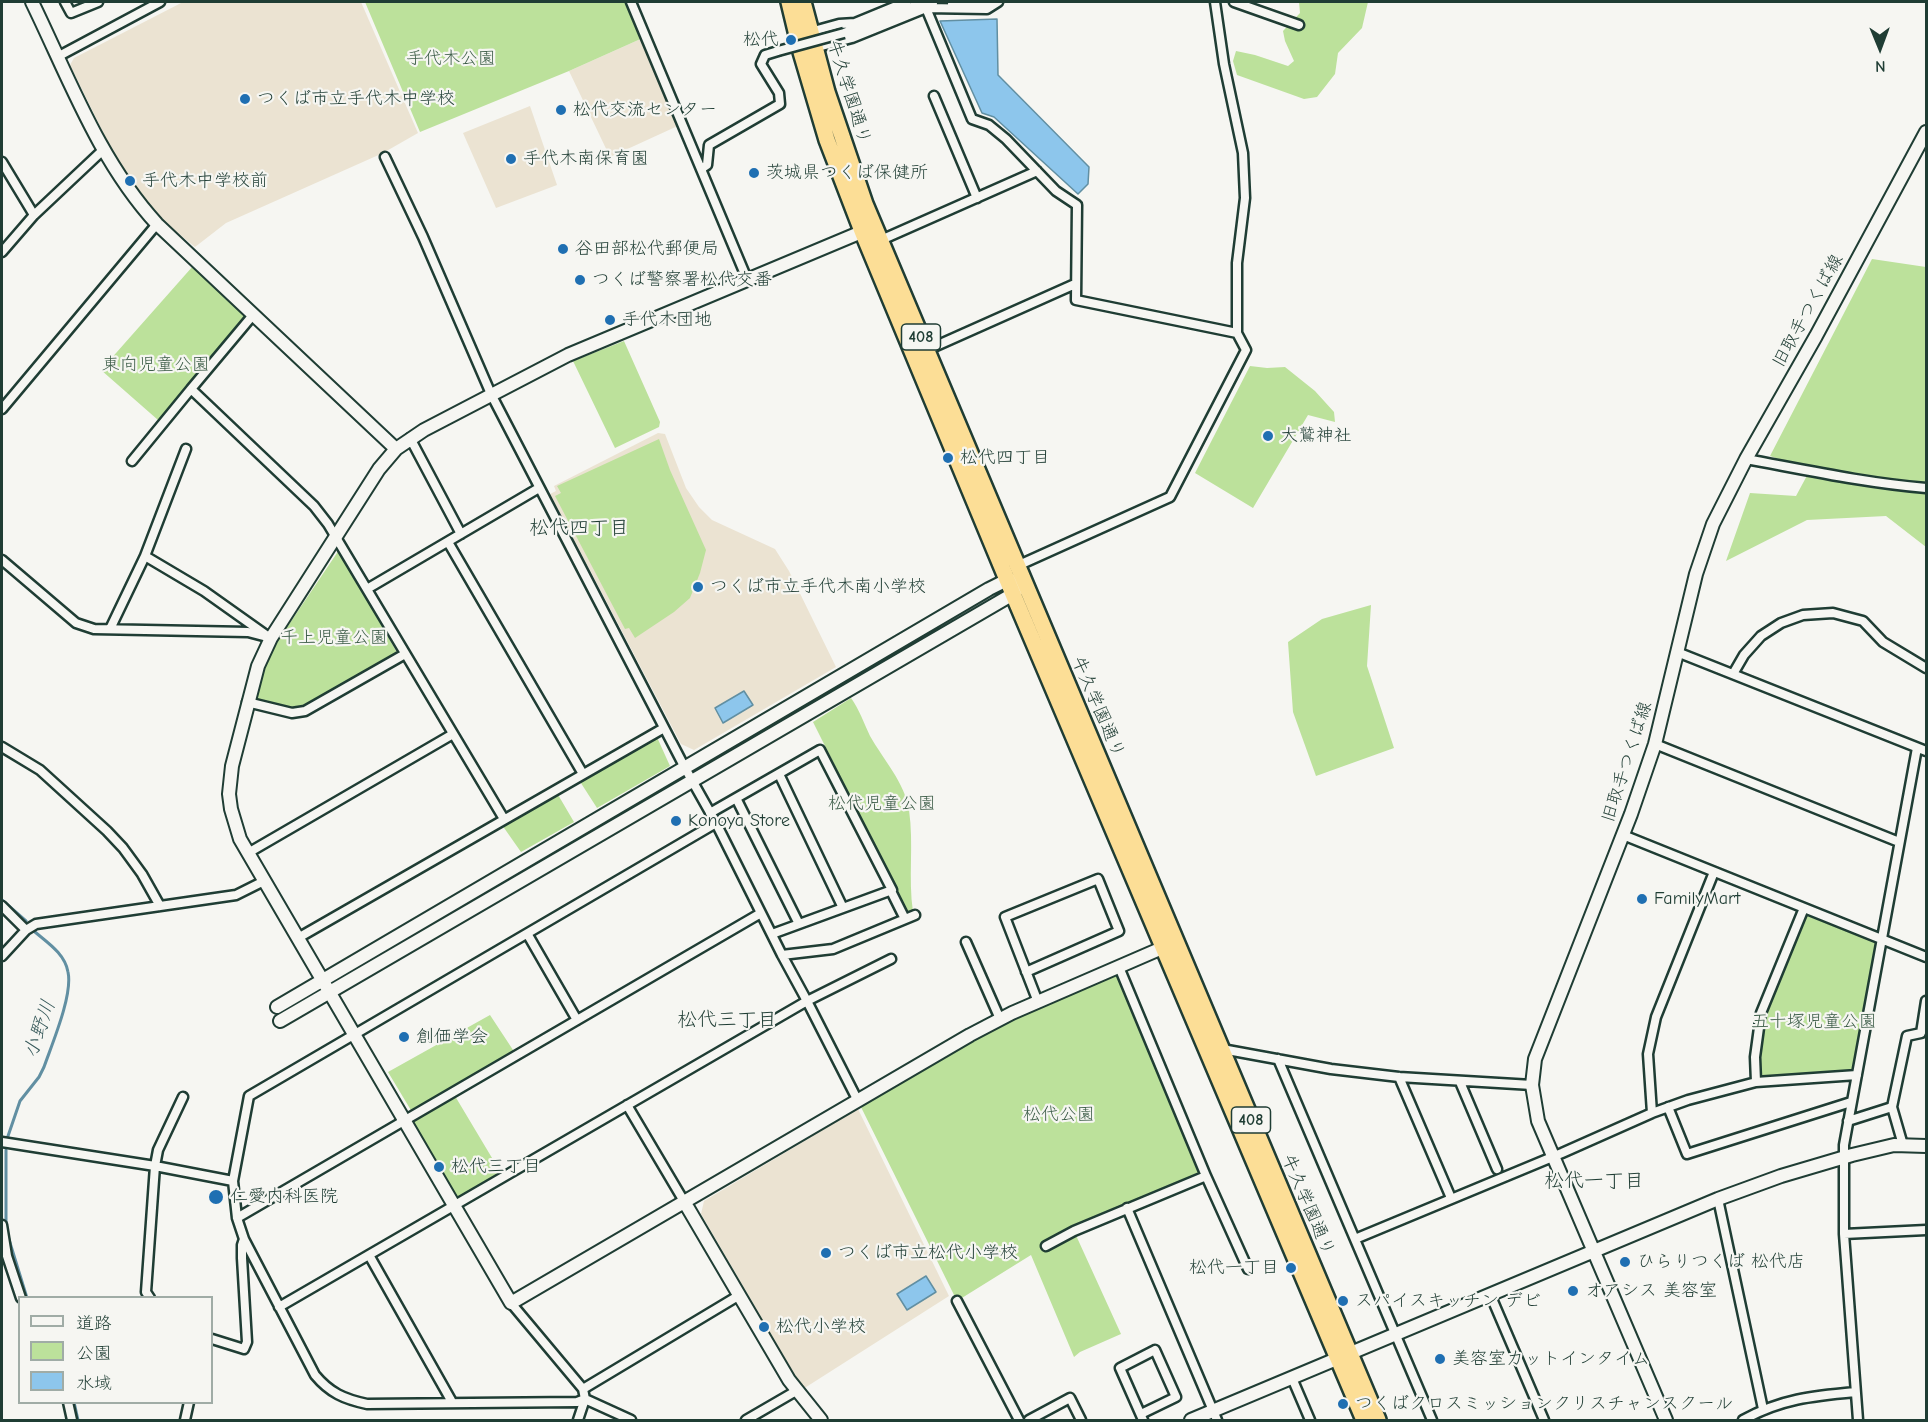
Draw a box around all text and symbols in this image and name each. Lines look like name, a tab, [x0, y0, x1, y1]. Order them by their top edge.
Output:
north arrow	[1850, 18, 1910, 78]
place label: 松代	[743, 29, 779, 51]
marker: 松代	[784, 33, 798, 47]
street label: 牛久学園通り	[823, 37, 875, 147]
park label: 手代木公園	[406, 48, 496, 70]
text: N	[1875, 57, 1886, 75]
place label: つくば市立手代木中学校	[257, 88, 455, 110]
marker: つくば市立手代木中学校	[238, 92, 252, 106]
place label: 松代交流センター	[573, 99, 717, 121]
marker: 松代交流センター	[554, 103, 568, 117]
place label: 手代木南保育園	[523, 148, 649, 170]
marker: 手代木南保育園	[504, 152, 518, 166]
place label: 茨城県つくば保健所	[766, 162, 928, 184]
marker: 茨城県つくば保健所	[747, 166, 761, 180]
place label: 手代木中学校前	[142, 170, 268, 192]
marker: 手代木中学校前	[123, 174, 137, 188]
place label: 谷田部松代郵便局	[575, 238, 719, 260]
marker: 谷田部松代郵便局	[556, 242, 570, 256]
street label: 旧取手つくば線	[1768, 251, 1848, 371]
place label: つくば警察署松代交番	[592, 269, 772, 291]
marker: つくば警察署松代交番	[573, 273, 587, 287]
place label: 手代木団地	[622, 309, 712, 331]
marker: 手代木団地	[603, 313, 617, 327]
road number: 408	[902, 324, 940, 350]
park label: 東向児童公園	[102, 354, 210, 376]
place label: 大鷲神社	[1280, 425, 1352, 447]
marker: 大鷲神社	[1261, 429, 1275, 443]
place label: 松代四丁目	[960, 447, 1050, 469]
marker: 松代四丁目	[941, 451, 955, 465]
district label: 松代四丁目	[529, 516, 629, 540]
place label: つくば市立手代木南小学校	[710, 576, 926, 598]
marker: つくば市立手代木南小学校	[691, 580, 705, 594]
park label: 千上児童公園	[280, 627, 388, 649]
street label: 牛久学園通り	[1067, 653, 1129, 761]
street label: 旧取手つくば線	[1597, 699, 1657, 825]
park label: 松代児童公園	[828, 793, 936, 815]
place label: Konoya Store	[688, 810, 790, 832]
marker: Konoya Store	[669, 814, 683, 828]
place label: FamilyMart	[1654, 888, 1740, 910]
marker: FamilyMart	[1635, 892, 1649, 906]
water label: 小野川	[19, 997, 61, 1061]
district label: 松代三丁目	[677, 1008, 777, 1032]
park label: 五十塚児童公園	[1751, 1011, 1877, 1033]
place label: 創価学会	[416, 1026, 488, 1048]
marker: 創価学会	[397, 1030, 411, 1044]
park label: 松代公園	[1023, 1104, 1095, 1126]
road number: 408	[1232, 1107, 1270, 1133]
street label: 牛久学園通り	[1277, 1151, 1339, 1259]
place label: 松代三丁目	[451, 1156, 541, 1178]
marker: 松代三丁目	[432, 1160, 446, 1174]
district label: 松代一丁目	[1544, 1169, 1644, 1193]
place label: 仁愛内科医院	[230, 1186, 338, 1208]
marker: 仁愛内科医院	[207, 1188, 225, 1206]
place label: つくば市立松代小学校	[838, 1242, 1018, 1264]
marker: つくば市立松代小学校	[819, 1246, 833, 1260]
place label: ひらりつくば 松代店	[1637, 1251, 1805, 1273]
marker: ひらりつくば 松代店	[1618, 1255, 1632, 1269]
place label: 松代一丁目	[1189, 1257, 1279, 1279]
marker: 松代一丁目	[1284, 1261, 1298, 1275]
place label: オアシス 美容室	[1585, 1280, 1717, 1302]
marker: オアシス 美容室	[1566, 1284, 1580, 1298]
place label: スパイスキッチン デビ	[1355, 1290, 1541, 1312]
marker: スパイスキッチン デビ	[1336, 1294, 1350, 1308]
legend	[18, 1296, 213, 1404]
text: 道路	[76, 1313, 112, 1334]
place label: 松代小学校	[776, 1316, 866, 1338]
marker: 松代小学校	[757, 1320, 771, 1334]
text: 公園	[76, 1343, 112, 1364]
place label: 美容室カットインタイム	[1452, 1348, 1650, 1370]
marker: 美容室カットインタイム	[1433, 1352, 1447, 1366]
text: 水域	[76, 1373, 112, 1394]
place label: つくばクロスミッションクリスチャンスクール	[1355, 1393, 1733, 1415]
marker: つくばクロスミッションクリスチャンスクール	[1336, 1397, 1350, 1411]

